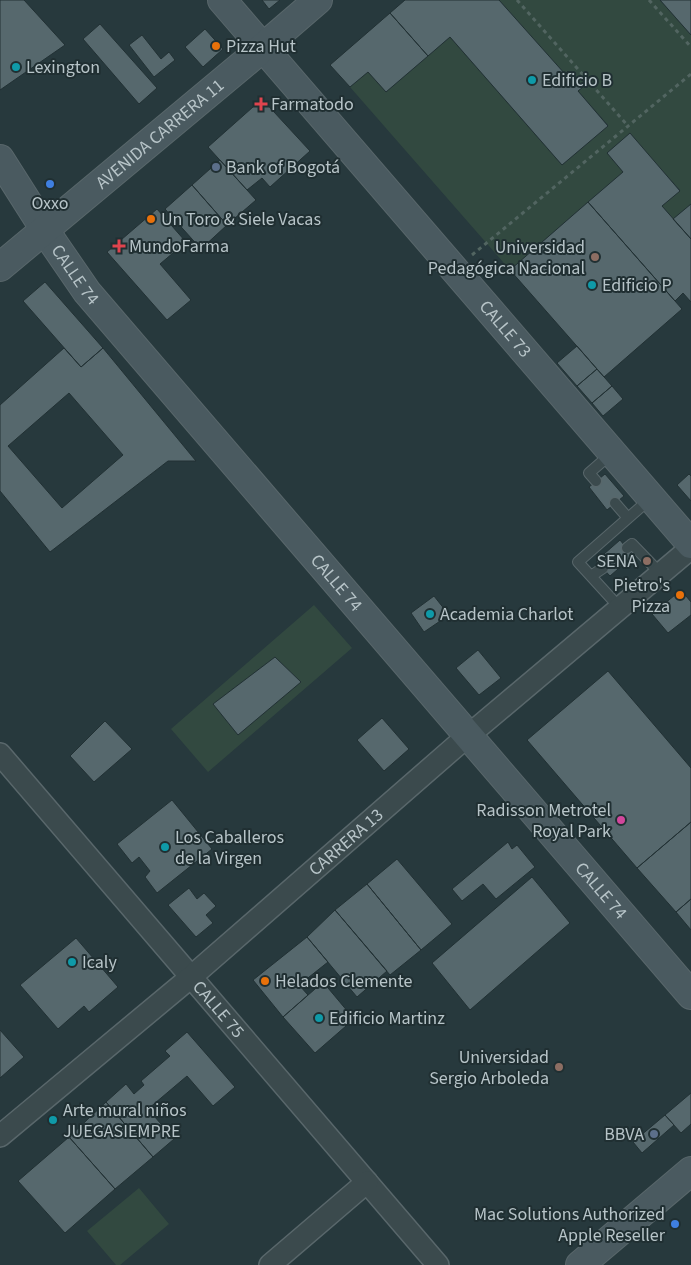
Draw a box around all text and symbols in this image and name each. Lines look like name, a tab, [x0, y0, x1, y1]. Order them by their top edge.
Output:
place label: Pizza Hut	[226, 34, 296, 59]
marker: Pizza Hut	[210, 40, 222, 52]
place label: Lexington	[26, 55, 100, 80]
marker: Lexington	[10, 61, 22, 73]
place label: Edificio B	[542, 68, 612, 93]
street label: AVENIDA CARRERA 11	[90, 73, 230, 195]
marker: Edificio B	[526, 74, 538, 86]
place label: Farmatodo	[271, 92, 354, 117]
marker: Farmatodo	[255, 98, 267, 110]
place label: Bank of Bogotá	[226, 155, 340, 180]
marker: Bank of Bogotá	[210, 161, 222, 173]
marker: Oxxo	[44, 178, 56, 190]
place label: Oxxo	[31, 191, 69, 216]
place label: Un Toro & Siele Vacas	[161, 207, 321, 232]
marker: Un Toro & Siele Vacas	[145, 213, 157, 225]
place label: MundoFarma	[129, 234, 229, 259]
place label: Universidad Pedagógica Nacional	[428, 235, 585, 281]
street label: CALLE 74	[45, 240, 105, 311]
marker: MundoFarma	[113, 240, 125, 252]
marker: Universidad Pedagógica Nacional	[589, 251, 601, 263]
place label: Edificio P	[602, 273, 672, 298]
marker: Edificio P	[586, 279, 598, 291]
street label: CALLE 73	[473, 295, 537, 363]
street label: CALLE 74	[304, 549, 368, 617]
place label: SENA	[596, 549, 637, 574]
marker: SENA	[641, 555, 653, 567]
place label: Pietro's Pizza	[614, 573, 670, 619]
marker: Pietro's Pizza	[674, 589, 686, 601]
place label: Academia Charlot	[440, 602, 573, 627]
marker: Academia Charlot	[424, 608, 436, 620]
place label: Radisson Metrotel Royal Park	[476, 798, 611, 844]
street label: CARRERA 13	[304, 803, 389, 882]
marker: Radisson Metrotel Royal Park	[615, 814, 627, 826]
place label: Los Caballeros de la Virgen	[175, 825, 284, 871]
marker: Los Caballeros de la Virgen	[159, 841, 171, 853]
street label: CALLE 74	[569, 857, 633, 925]
place label: Icaly	[82, 950, 117, 975]
marker: Icaly	[66, 956, 78, 968]
place label: Helados Clemente	[275, 969, 413, 994]
street label: CALLE 75	[186, 975, 250, 1044]
marker: Helados Clemente	[259, 975, 271, 987]
place label: Edificio Martinz	[329, 1006, 445, 1031]
marker: Edificio Martinz	[313, 1012, 325, 1024]
place label: Universidad Sergio Arboleda	[429, 1045, 549, 1091]
marker: Universidad Sergio Arboleda	[553, 1061, 565, 1073]
place label: Arte mural niños JUEGASIEMPRE	[63, 1098, 187, 1144]
marker: Arte mural niños JUEGASIEMPRE	[47, 1114, 59, 1126]
place label: BBVA	[604, 1122, 644, 1147]
marker: BBVA	[648, 1128, 660, 1140]
place label: Mac Solutions Authorized Apple Reseller	[474, 1202, 666, 1248]
marker: Mac Solutions Authorized Apple Reseller	[669, 1218, 681, 1230]

